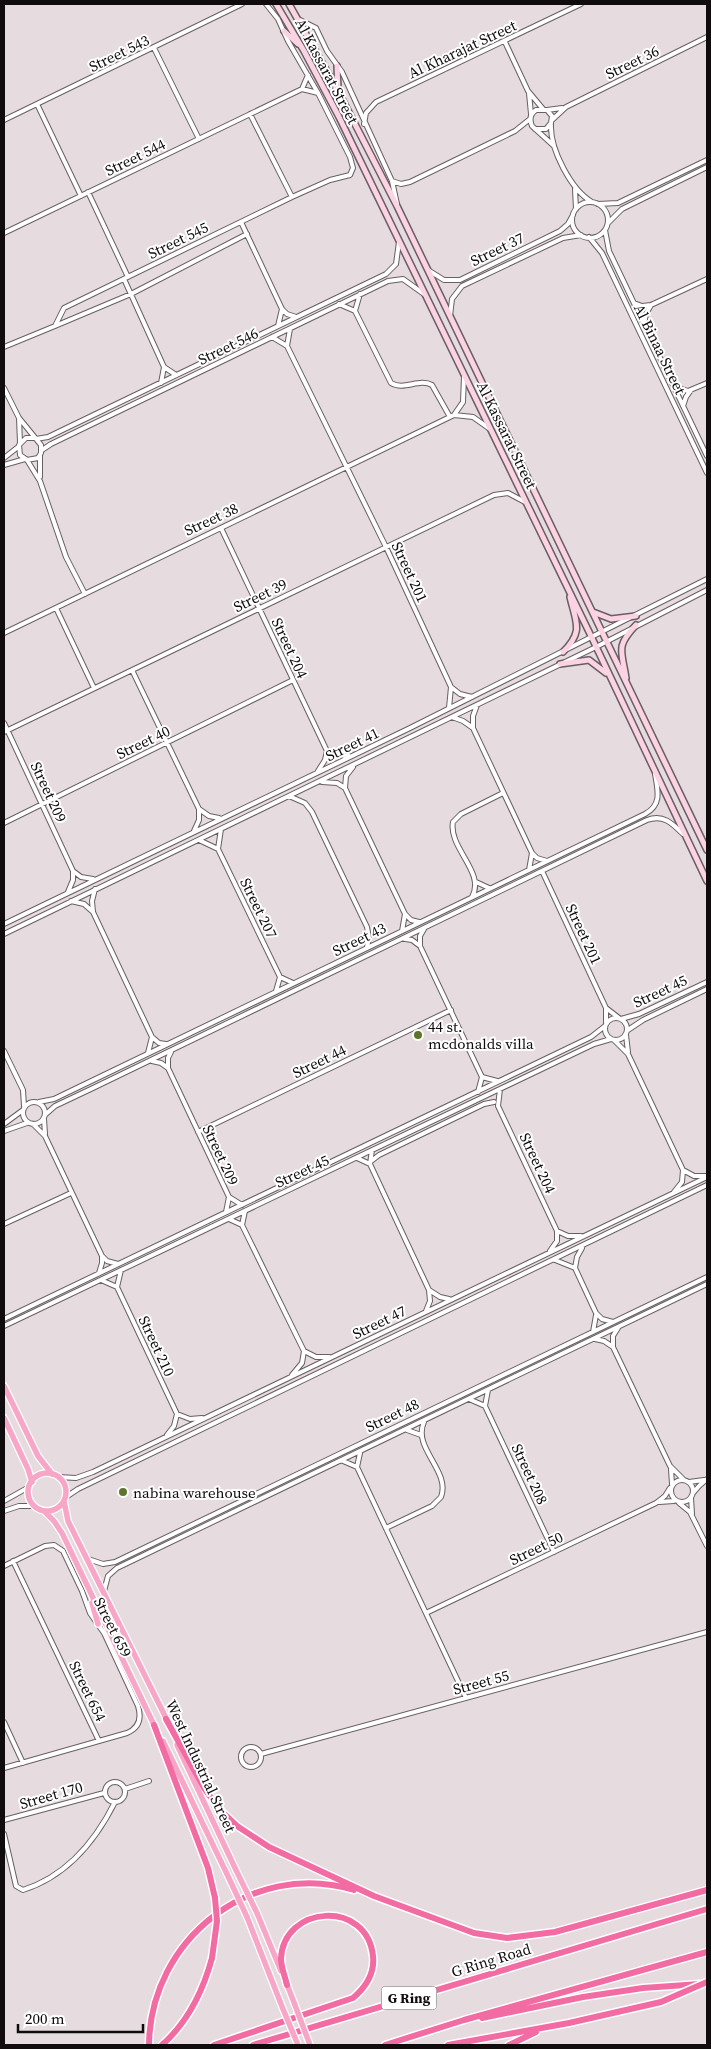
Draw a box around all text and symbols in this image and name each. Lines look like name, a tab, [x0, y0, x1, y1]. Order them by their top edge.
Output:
street label: Al Kassarat Street	[290, 14, 364, 128]
street label: Al Kharajat Street	[404, 15, 520, 83]
street label: Street 543	[85, 29, 153, 77]
street label: Street 36	[602, 40, 662, 84]
street label: Street 544	[101, 133, 169, 181]
street label: Street 545	[144, 216, 212, 264]
street label: Street 37	[467, 227, 527, 271]
street label: Al Binaa Street	[629, 300, 691, 398]
street label: Street 546	[194, 322, 262, 370]
street label: Al Kassarat Street	[472, 378, 542, 492]
street label: Street 38	[181, 497, 241, 541]
street label: Street 201	[387, 538, 433, 606]
street label: Street 39	[230, 573, 290, 617]
street label: Street 204	[267, 614, 313, 682]
street label: Street 40	[113, 720, 173, 764]
street label: Street 41	[322, 722, 382, 766]
street label: Street 209	[26, 758, 72, 826]
street label: Street 207	[235, 874, 283, 942]
street label: Street 201	[561, 900, 607, 968]
street label: Street 43	[329, 917, 389, 961]
street label: Street 45	[630, 969, 690, 1013]
place label: 44 st. mcdonalds villa	[428, 1016, 534, 1054]
marker: 44 st. mcdonalds villa	[412, 1029, 424, 1041]
street label: Street 44	[289, 1039, 350, 1083]
street label: Street 209	[198, 1121, 244, 1189]
street label: Street 204	[515, 1129, 561, 1197]
street label: Street 45	[272, 1149, 332, 1193]
street label: Street 47	[349, 1300, 409, 1344]
street label: Street 210	[134, 1312, 180, 1380]
street label: Street 48	[362, 1393, 422, 1437]
street label: Street 208	[507, 1440, 553, 1508]
place label: nabina warehouse	[133, 1482, 256, 1503]
marker: nabina warehouse	[117, 1486, 129, 1498]
street label: Street 50	[506, 1526, 566, 1570]
street label: Street 659	[89, 1593, 137, 1661]
street label: Street 654	[64, 1657, 112, 1725]
street label: Street 55	[451, 1664, 511, 1700]
street label: West Industrial Street	[161, 1696, 241, 1836]
street label: Street 170	[17, 1776, 85, 1814]
street label: G Ring Road	[449, 1938, 534, 1982]
road number: G Ring	[382, 1986, 436, 2010]
scale bar	[18, 2002, 142, 2034]
text: 200 m	[25, 2008, 65, 2029]

